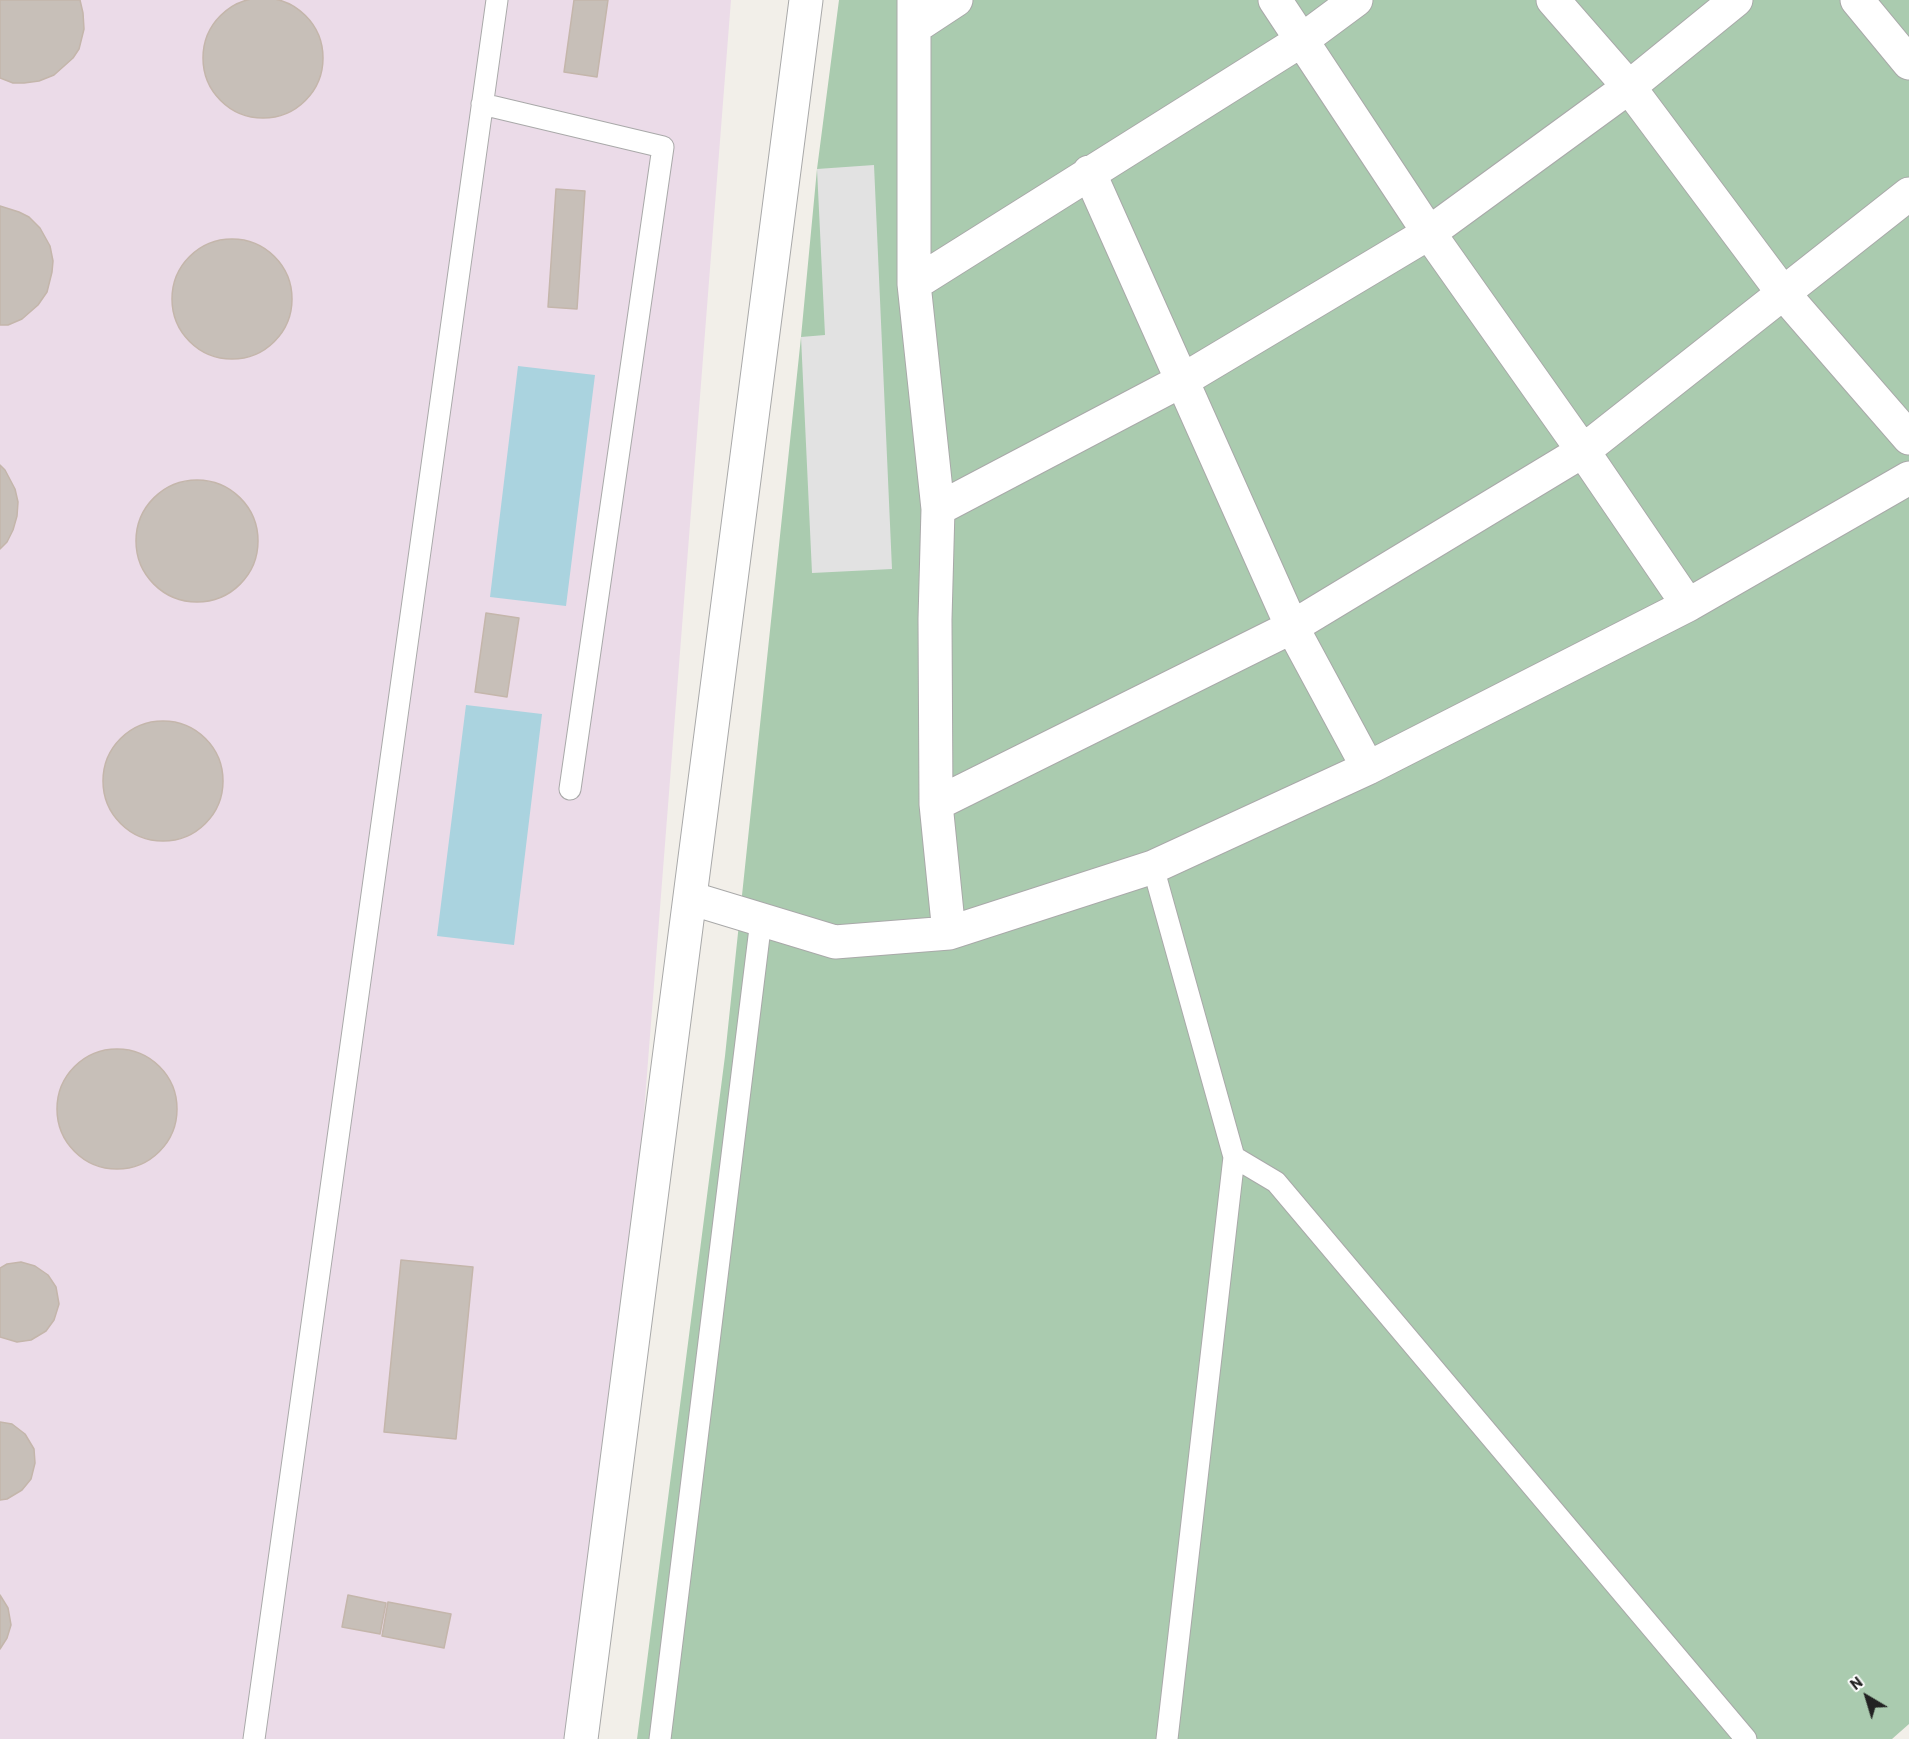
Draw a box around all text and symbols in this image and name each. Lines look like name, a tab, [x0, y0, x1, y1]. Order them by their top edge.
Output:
north arrow	[1837, 1667, 1897, 1727]
text: N	[1846, 1672, 1866, 1693]

